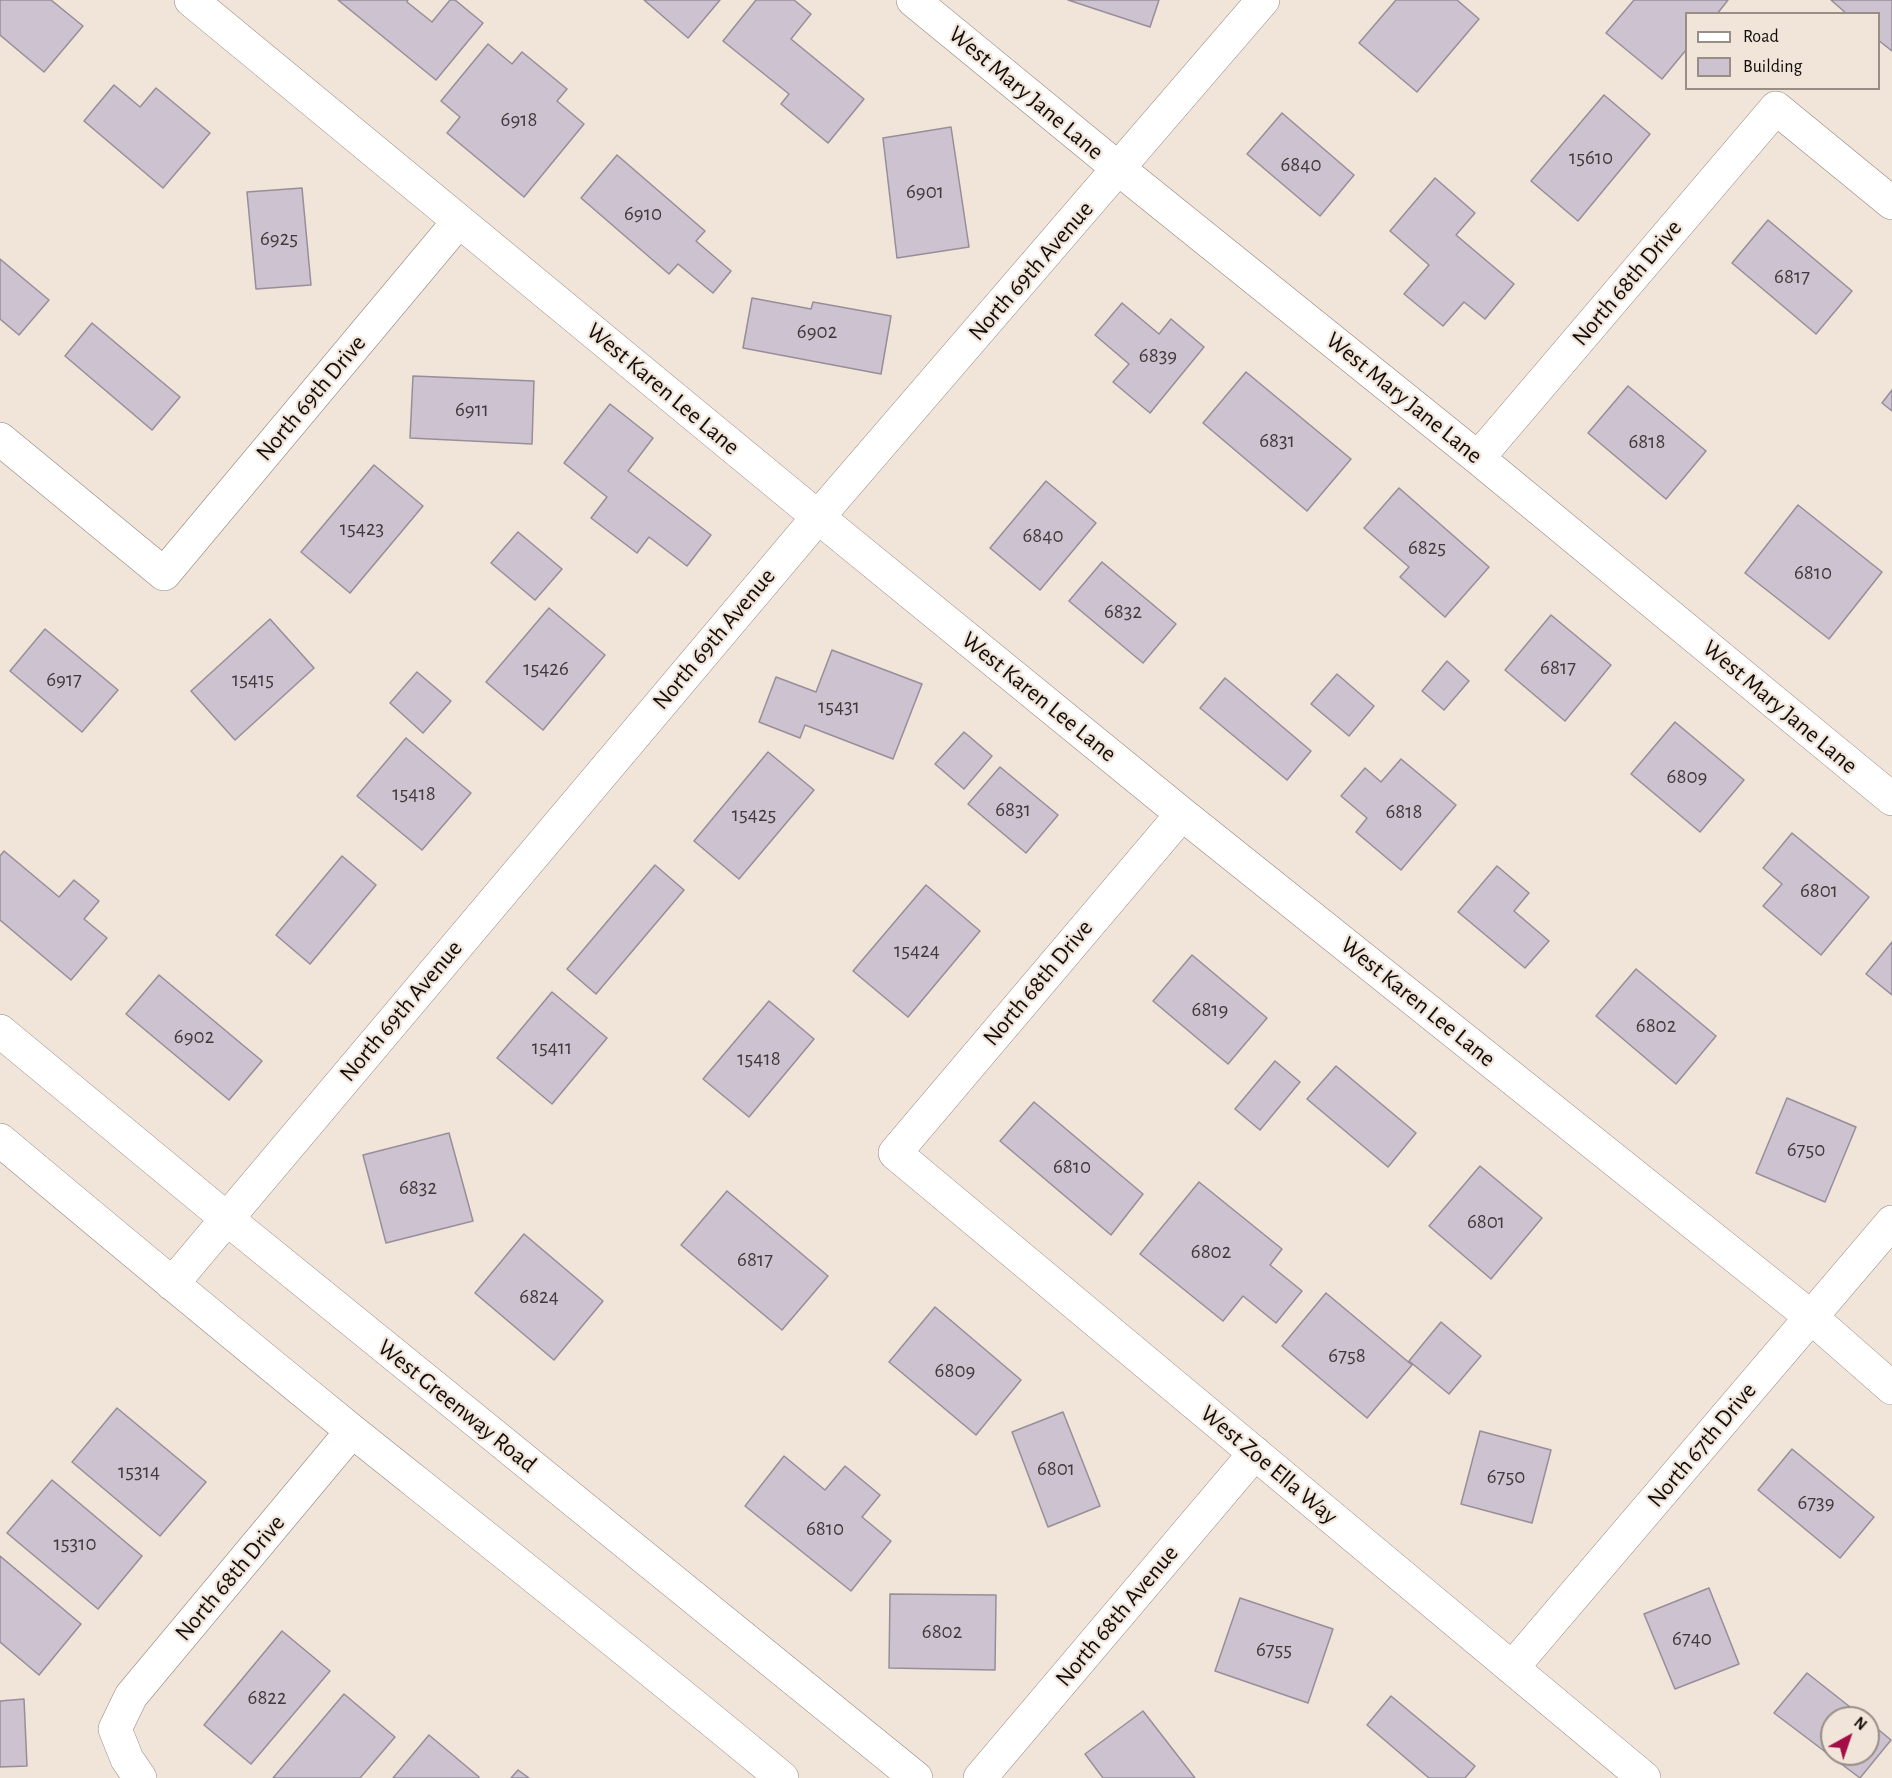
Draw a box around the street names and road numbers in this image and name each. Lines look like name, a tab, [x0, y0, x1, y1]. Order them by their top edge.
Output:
street label: West Mary Jane Lane	[943, 20, 1109, 166]
street label: North 69th Avenue	[962, 195, 1100, 347]
street label: North 68th Drive	[1566, 214, 1688, 352]
street label: West Karen Lee Lane	[581, 317, 745, 461]
street label: West Mary Jane Lane	[1320, 326, 1488, 470]
street label: North 69th Drive	[250, 329, 372, 467]
street label: North 69th Avenue	[646, 562, 782, 716]
street label: West Karen Lee Lane	[956, 626, 1122, 768]
street label: West Mary Jane Lane	[1697, 634, 1863, 780]
street label: North 68th Drive	[977, 914, 1099, 1052]
street label: West Karen Lee Lane	[1335, 931, 1501, 1073]
street label: North 69th Avenue	[333, 934, 469, 1088]
street label: West Greenway Road	[372, 1333, 542, 1479]
street label: North 67th Drive	[1641, 1377, 1763, 1513]
street label: West Zoe Ella Way	[1194, 1399, 1344, 1531]
street label: North 68th Drive	[169, 1509, 291, 1647]
street label: North 68th Avenue	[1049, 1539, 1185, 1693]

